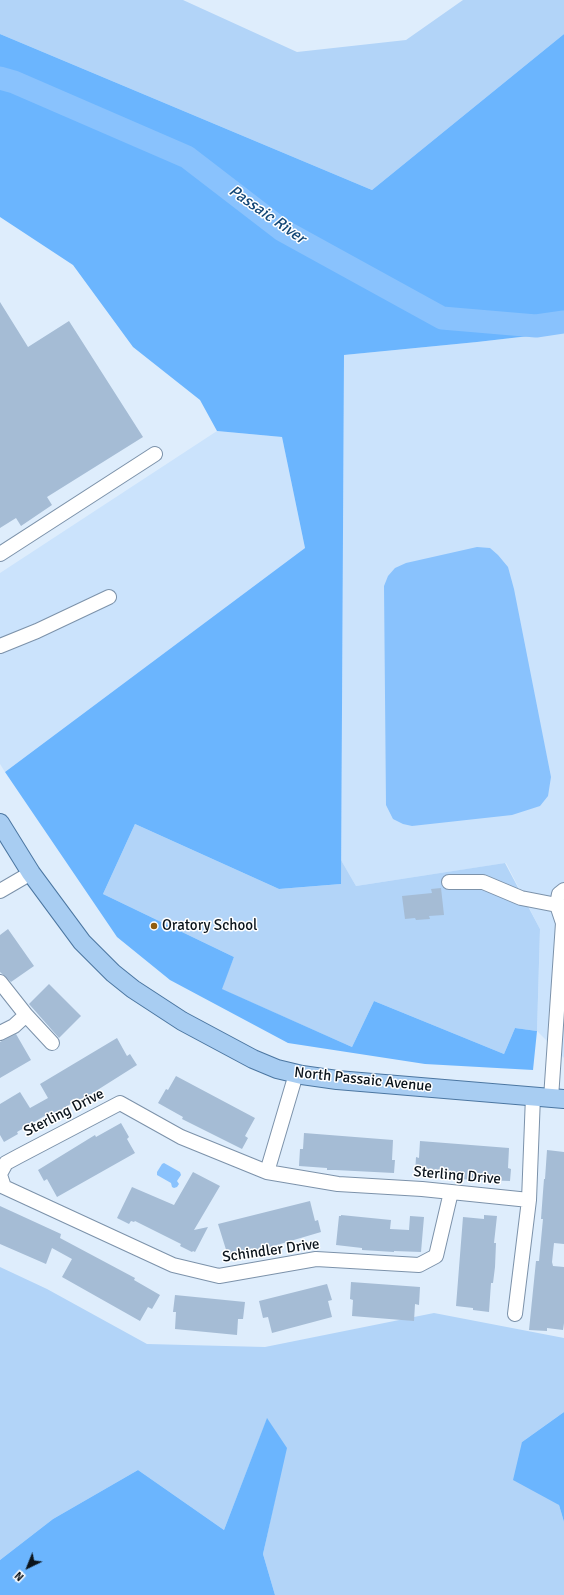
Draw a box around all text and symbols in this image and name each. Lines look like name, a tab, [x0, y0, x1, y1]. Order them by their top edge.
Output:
water label: Passaic River	[225, 182, 309, 248]
place label: Oratory School	[162, 917, 257, 935]
marker: Oratory School	[149, 921, 159, 931]
street label: North Passaic Avenue	[293, 1064, 433, 1096]
street label: Sterling Drive	[21, 1085, 107, 1141]
street label: Sterling Drive	[412, 1163, 502, 1189]
street label: Schindler Drive	[221, 1235, 321, 1267]
north arrow	[8, 1547, 48, 1587]
text: N	[12, 1569, 27, 1584]

